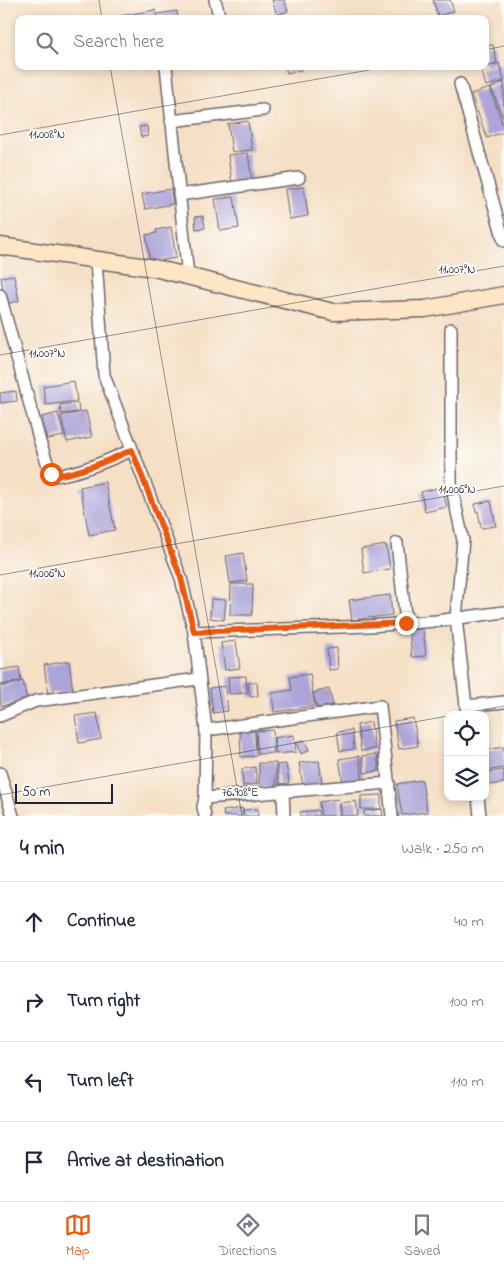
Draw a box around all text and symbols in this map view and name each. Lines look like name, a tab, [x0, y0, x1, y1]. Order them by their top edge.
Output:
search box	[15, 15, 489, 70]
icon: search	[33, 29, 61, 57]
text: Search here	[73, 29, 164, 56]
text: 11.008°N	[29, 126, 65, 144]
text: 11.007°N	[439, 261, 475, 279]
text: 11.007°N	[29, 345, 65, 363]
route start	[40, 463, 63, 486]
text: 11.006°N	[438, 481, 476, 499]
text: 11.006°N	[28, 565, 66, 583]
route end	[395, 612, 418, 635]
map controls	[444, 711, 489, 801]
button: locate	[444, 711, 489, 756]
button: layers	[444, 756, 489, 801]
scale bar	[15, 781, 112, 804]
text: 50 m	[22, 782, 50, 803]
text: 76.908°E	[222, 784, 258, 802]
text: 4 min	[20, 834, 64, 864]
text: Walk · 250 m	[401, 837, 484, 861]
icon: ahead	[20, 908, 48, 936]
text: Continue	[67, 908, 135, 935]
text: 40 m	[454, 910, 484, 934]
icon: right	[20, 988, 48, 1016]
text: Turn right	[67, 988, 140, 1015]
text: 100 m	[449, 990, 484, 1014]
icon: left	[20, 1068, 48, 1096]
text: Turn left	[67, 1068, 134, 1095]
text: 110 m	[450, 1070, 484, 1094]
icon: arrive	[20, 1148, 48, 1176]
text: Arrive at destination	[67, 1148, 224, 1175]
tab: Map	[64, 1211, 92, 1262]
tab: Directions	[219, 1211, 277, 1262]
tab: Saved	[404, 1211, 440, 1262]

